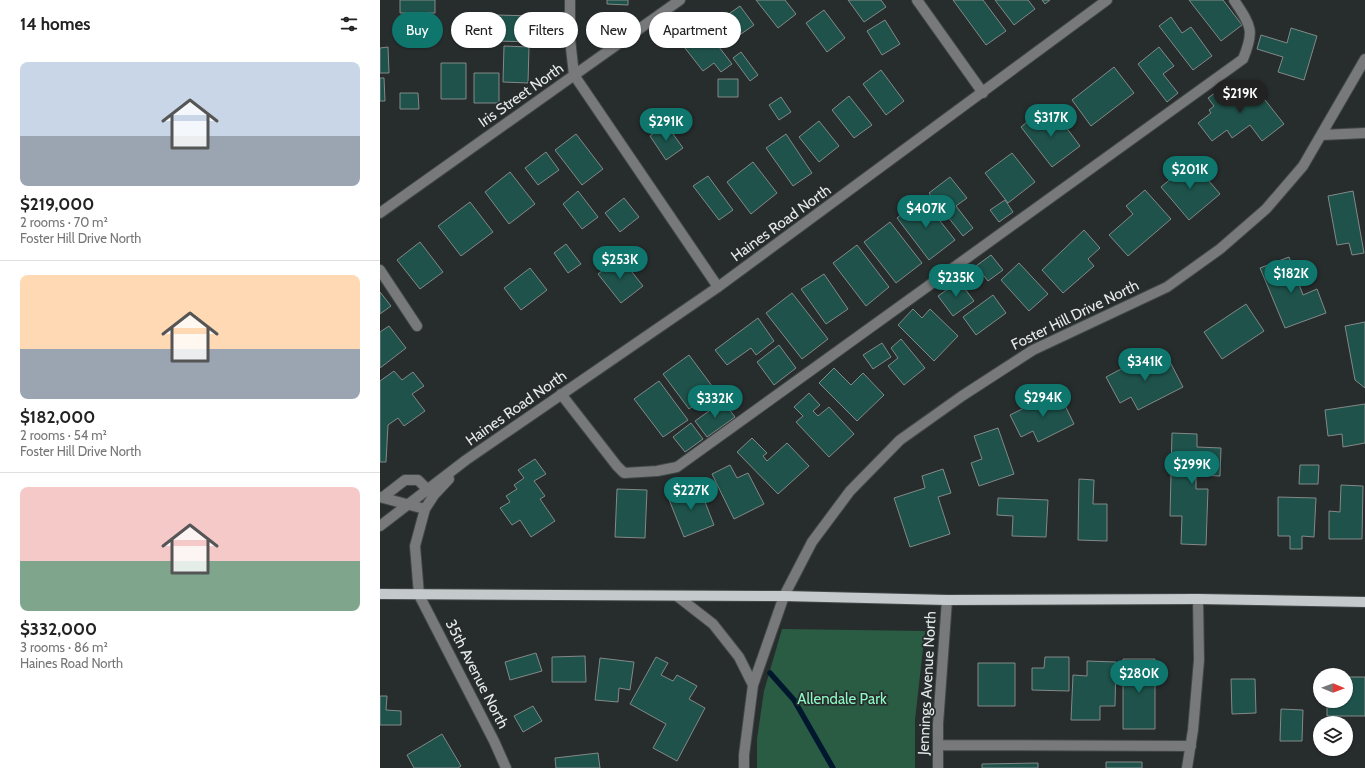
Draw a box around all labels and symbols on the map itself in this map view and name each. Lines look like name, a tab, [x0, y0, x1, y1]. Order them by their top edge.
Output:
street label: Iris Street North	[475, 59, 567, 131]
pin: $219K	[1212, 80, 1268, 114]
pin: $317K	[1023, 104, 1079, 138]
pin: $291K	[638, 108, 694, 142]
pin: $201K	[1162, 156, 1218, 190]
street label: Haines Road North	[728, 181, 834, 265]
pin: $407K	[898, 195, 954, 229]
pin: $253K	[592, 246, 648, 280]
pin: $182K	[1263, 260, 1319, 294]
pin: $235K	[928, 264, 984, 298]
street label: Foster Hill Drive North	[1008, 276, 1142, 354]
pin: $341K	[1117, 348, 1173, 382]
street label: Haines Road North	[462, 367, 570, 449]
pin: $294K	[1015, 384, 1071, 418]
pin: $332K	[687, 385, 743, 419]
pin: $299K	[1164, 451, 1220, 485]
pin: $227K	[663, 477, 719, 511]
street label: Jennings Avenue North	[914, 611, 940, 756]
street label: 35th Avenue North	[442, 616, 512, 732]
pin: $280K	[1111, 660, 1167, 694]
north arrow	[1313, 668, 1353, 708]
park label: Allendale Park	[797, 690, 887, 708]

